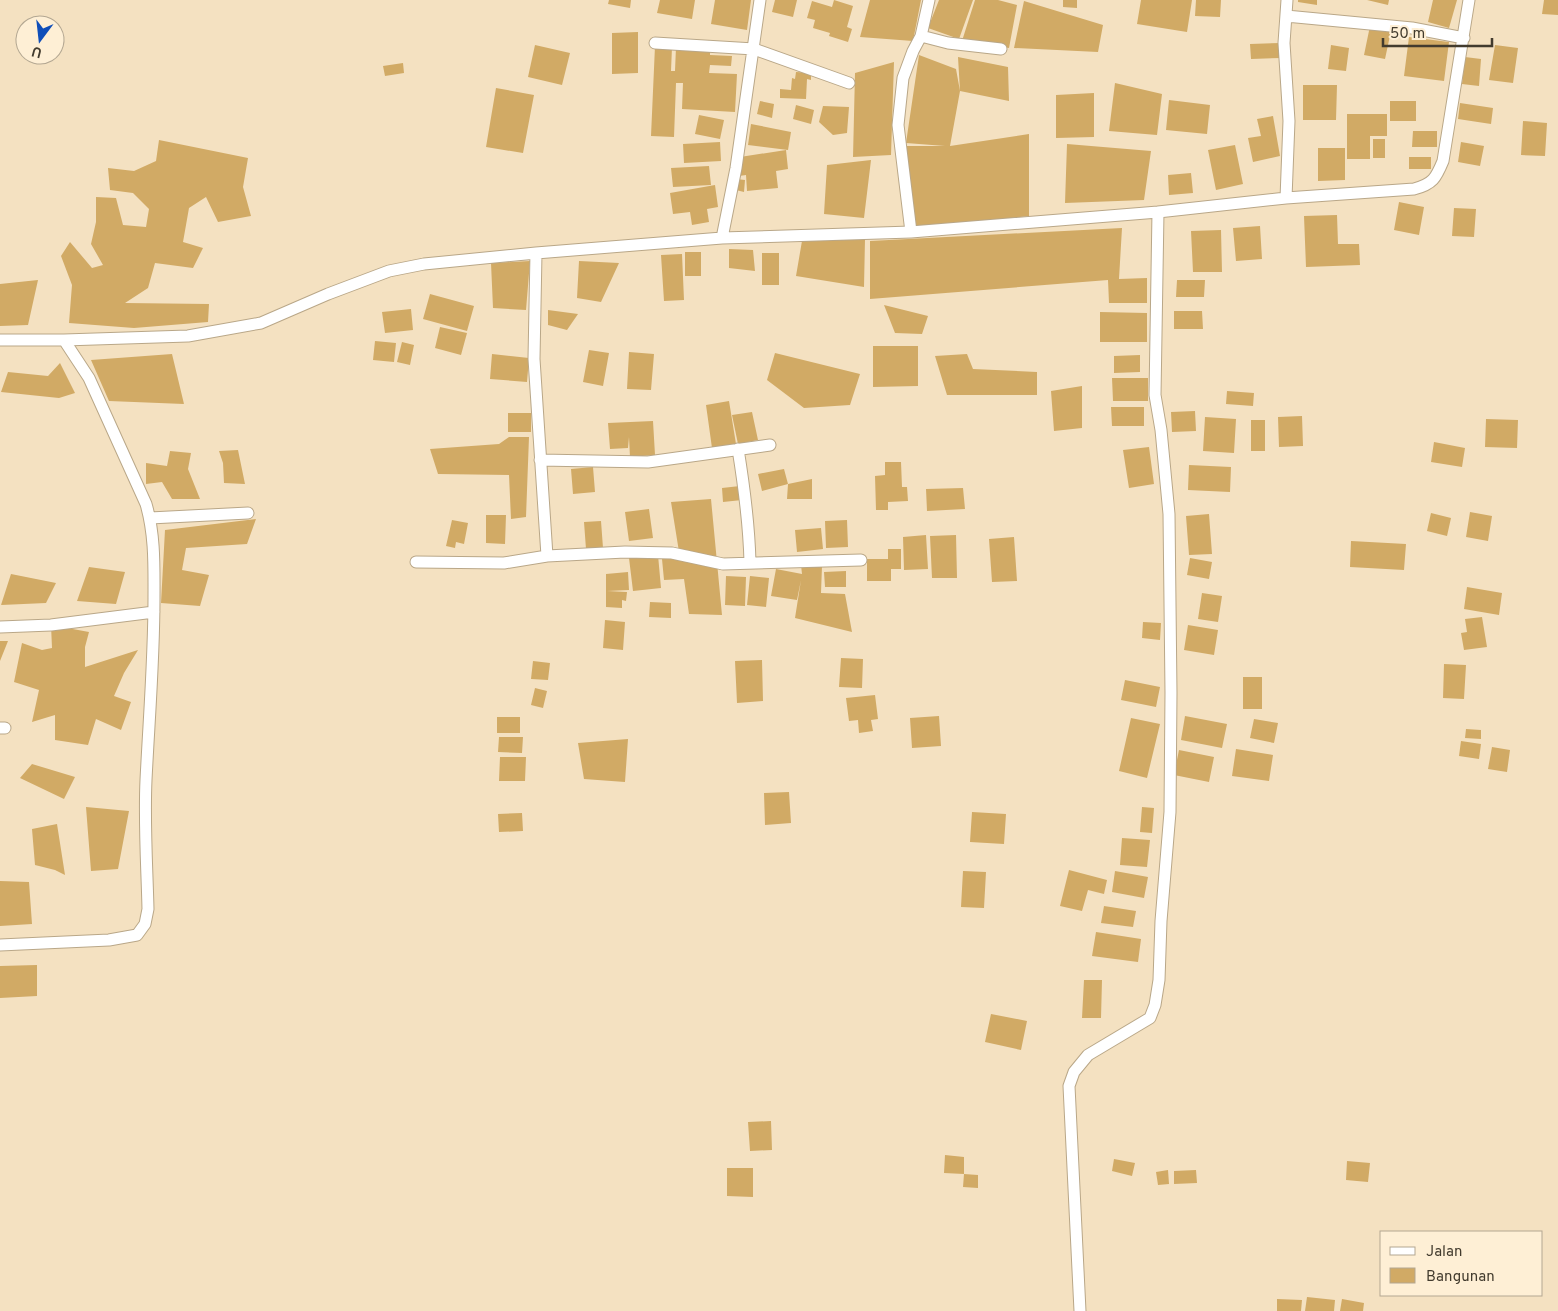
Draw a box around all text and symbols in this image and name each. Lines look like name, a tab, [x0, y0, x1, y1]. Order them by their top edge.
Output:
north arrow	[15, 15, 65, 65]
scale bar	[1383, 15, 1492, 47]
text: 50 m	[1390, 25, 1425, 44]
text: U	[30, 42, 44, 61]
legend	[1380, 1231, 1543, 1296]
text: Jalan	[1426, 1243, 1463, 1262]
text: Bangunan	[1426, 1268, 1495, 1287]

